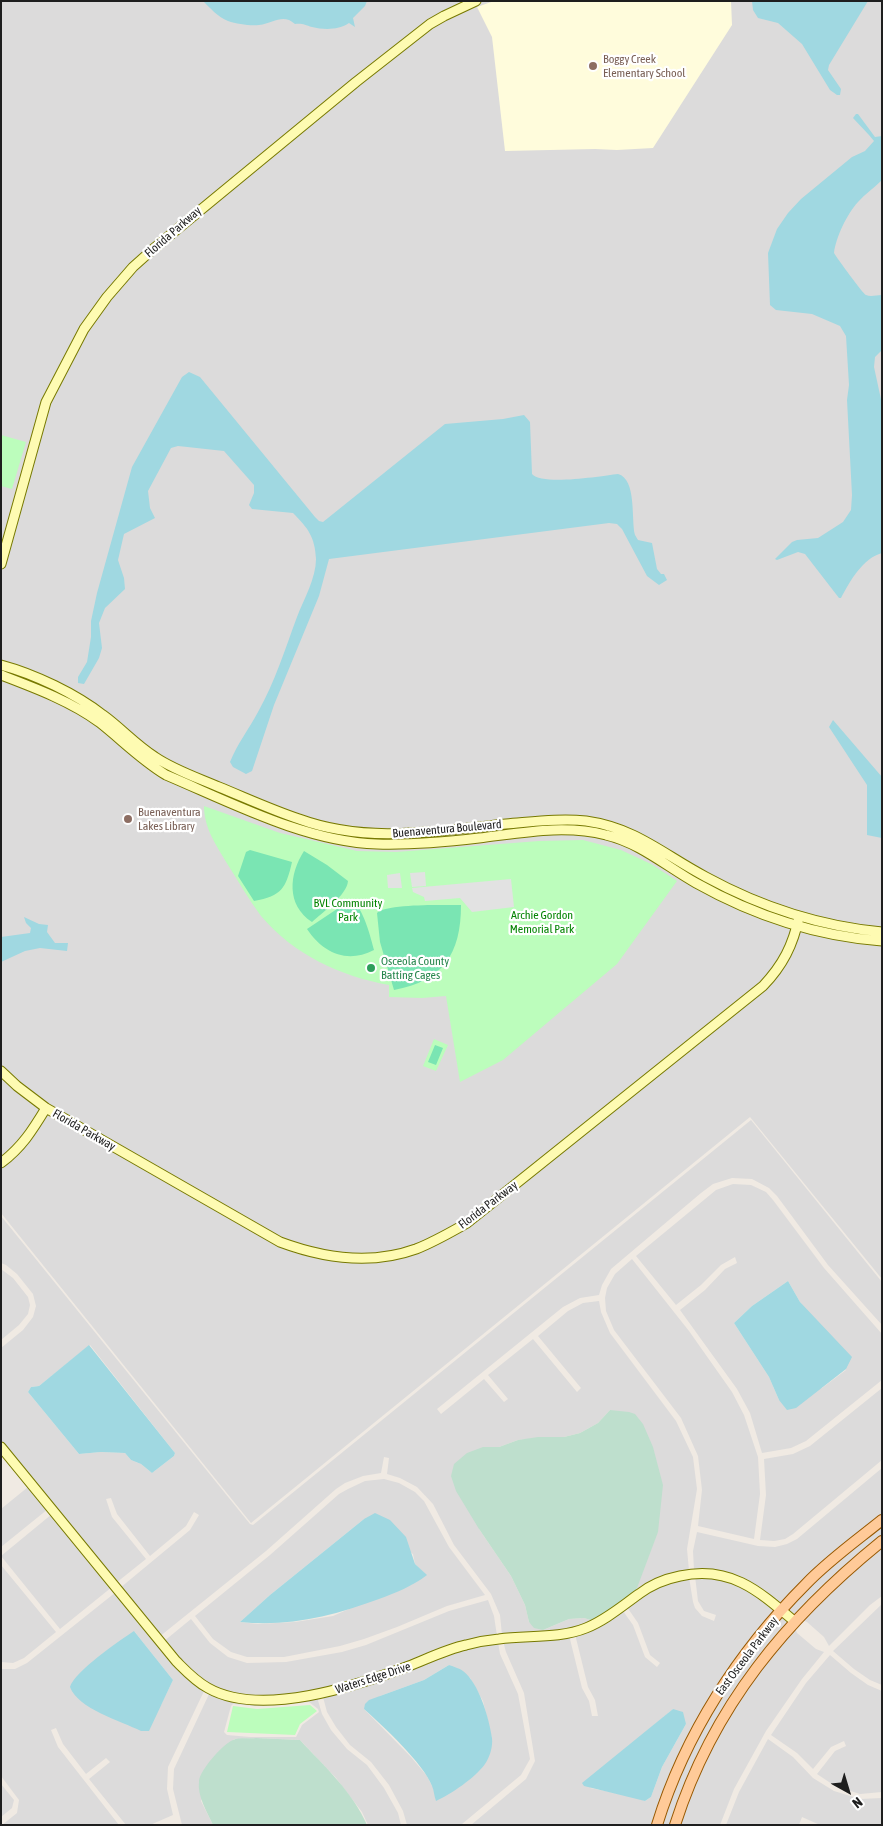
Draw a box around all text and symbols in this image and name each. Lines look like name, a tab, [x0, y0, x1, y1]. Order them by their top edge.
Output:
place label: Boggy Creek Elementary School	[603, 52, 685, 80]
marker: Boggy Creek Elementary School	[587, 60, 599, 72]
street label: Florida Parkway	[142, 203, 204, 261]
place label: Buenaventura Lakes Library	[138, 805, 201, 833]
marker: Buenaventura Lakes Library	[122, 813, 134, 825]
street label: Buenaventura Boulevard	[392, 817, 502, 841]
park label: BVL Community Park	[314, 896, 382, 924]
park label: Archie Gordon Memorial Park	[510, 908, 574, 936]
place label: Osceola County Batting Cages	[381, 954, 449, 982]
marker: Osceola County Batting Cages	[365, 962, 377, 974]
street label: Florida Parkway	[50, 1106, 118, 1154]
street label: Florida Parkway	[456, 1178, 520, 1232]
street label: East Osceola Parkway	[713, 1614, 781, 1698]
street label: Waters Edge Drive	[334, 1659, 412, 1697]
north arrow	[823, 1766, 873, 1816]
text: N	[849, 1794, 866, 1811]

